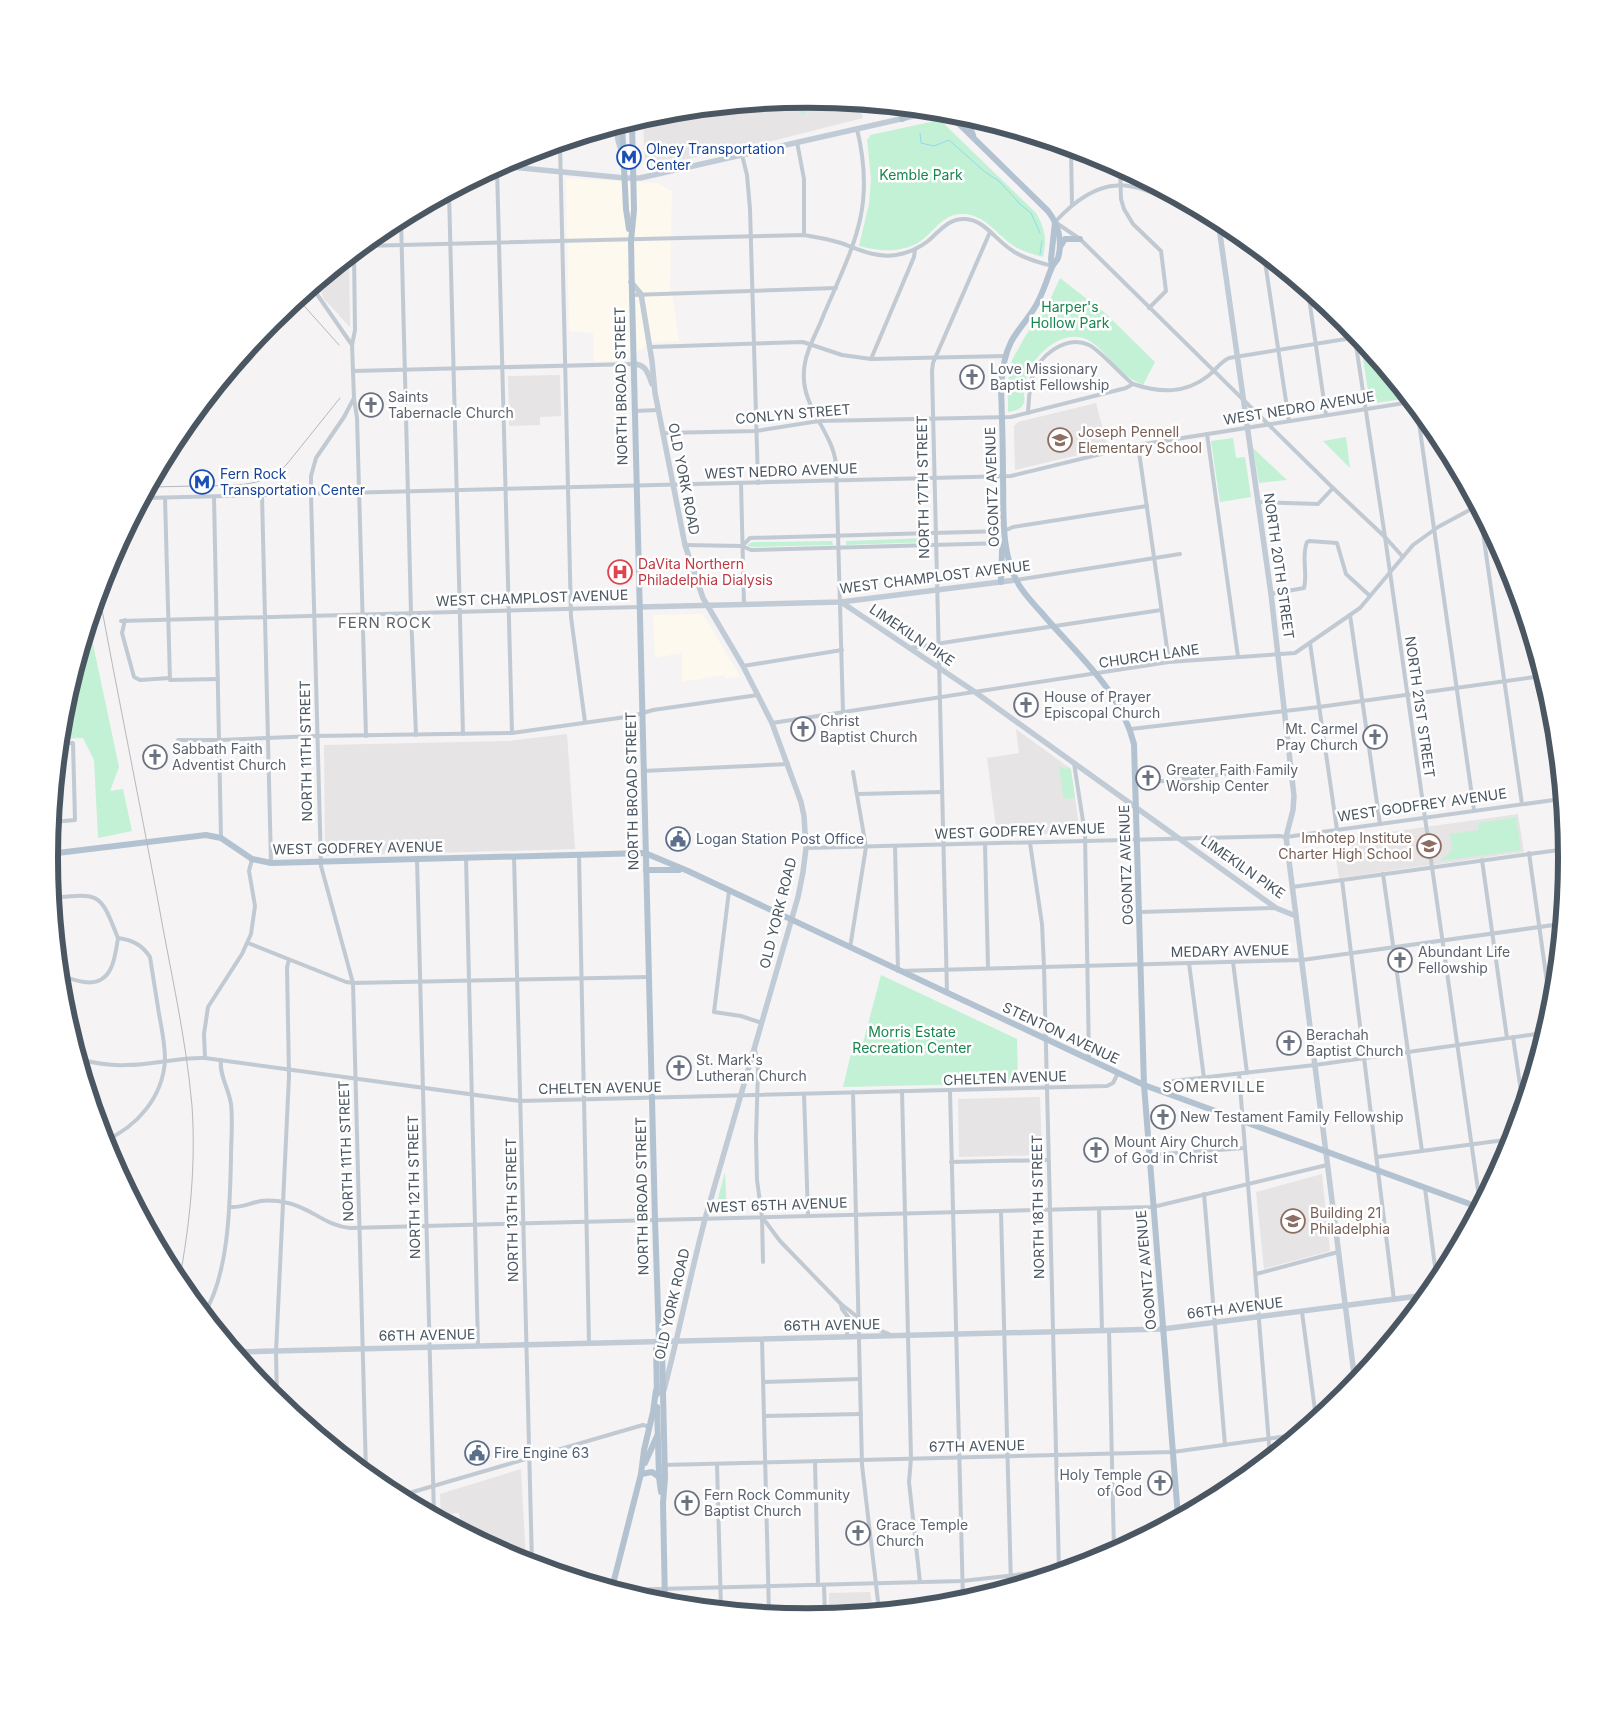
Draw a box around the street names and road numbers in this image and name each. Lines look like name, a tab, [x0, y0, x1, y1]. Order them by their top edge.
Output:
street label: NORTH BROAD STREET	[611, 307, 630, 465]
street label: WEST NEDRO AVENUE	[1222, 387, 1376, 428]
street label: CONLYN STREET	[735, 400, 851, 427]
street label: NORTH 17TH STREET	[913, 415, 932, 559]
street label: OLD YORK ROAD	[665, 421, 704, 536]
street label: OGONTZ AVENUE	[981, 427, 1002, 547]
street label: WEST NEDRO AVENUE	[704, 459, 858, 482]
street label: NORTH 20TH STREET	[1261, 492, 1298, 640]
street label: WEST CHAMPLOST AVENUE	[838, 556, 1031, 597]
street label: WEST CHAMPLOST AVENUE	[436, 586, 628, 609]
street label: LIMEKILN PIKE	[867, 600, 958, 669]
street label: NORTH 21ST STREET	[1402, 635, 1439, 779]
street label: CHURCH LANE	[1098, 640, 1200, 671]
street label: NORTH 11TH STREET	[296, 680, 315, 822]
street label: NORTH BROAD STREET	[622, 712, 641, 870]
street label: WEST GODFREY AVENUE	[1336, 784, 1508, 825]
street label: OGONTZ AVENUE	[1115, 805, 1136, 925]
street label: WEST GODFREY AVENUE	[934, 819, 1106, 842]
street label: LIMEKILN PIKE	[1198, 831, 1289, 902]
street label: WEST GODFREY AVENUE	[272, 838, 443, 857]
street label: OLD YORK ROAD	[756, 856, 800, 970]
street label: MEDARY AVENUE	[1171, 941, 1289, 960]
street label: STENTON AVENUE	[1000, 998, 1122, 1067]
street label: CHELTEN AVENUE	[943, 1067, 1067, 1088]
street label: CHELTEN AVENUE	[538, 1078, 662, 1097]
street label: NORTH 11TH STREET	[335, 1080, 356, 1222]
street label: NORTH 12TH STREET	[404, 1115, 423, 1259]
street label: NORTH BROAD STREET	[632, 1117, 651, 1275]
street label: NORTH 18TH STREET	[1028, 1135, 1047, 1279]
street label: NORTH 13TH STREET	[502, 1138, 521, 1282]
street label: WEST 65TH AVENUE	[706, 1194, 848, 1215]
street label: OGONTZ AVENUE	[1132, 1209, 1159, 1331]
street label: OLD YORK ROAD	[650, 1247, 693, 1361]
street label: 66TH AVENUE	[1186, 1293, 1284, 1322]
street label: 66TH AVENUE	[783, 1315, 881, 1334]
street label: 66TH AVENUE	[378, 1325, 476, 1344]
street label: 67TH AVENUE	[929, 1436, 1025, 1455]

